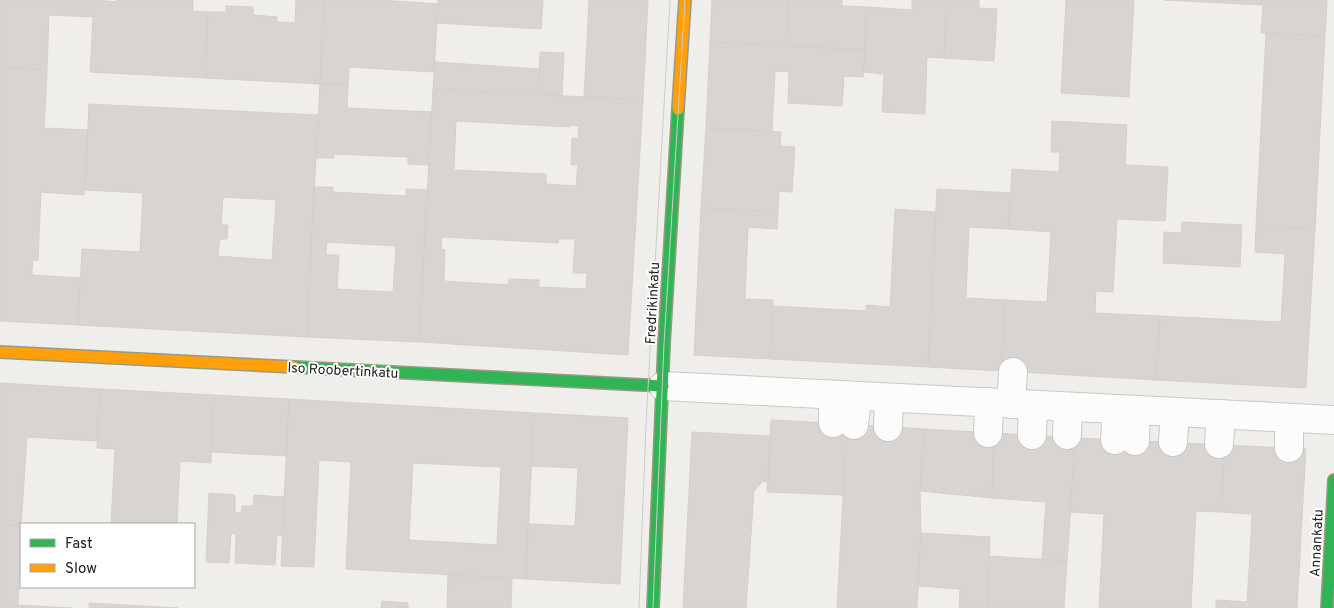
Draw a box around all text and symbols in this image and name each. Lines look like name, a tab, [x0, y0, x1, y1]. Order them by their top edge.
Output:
street label: Fredrikinkatu	[643, 261, 664, 345]
street label: Iso Roobertinkatu	[287, 360, 399, 383]
street label: Annankatu	[1307, 509, 1328, 577]
legend	[20, 523, 195, 588]
text: Fast	[65, 535, 93, 554]
text: Slow	[65, 560, 97, 579]

